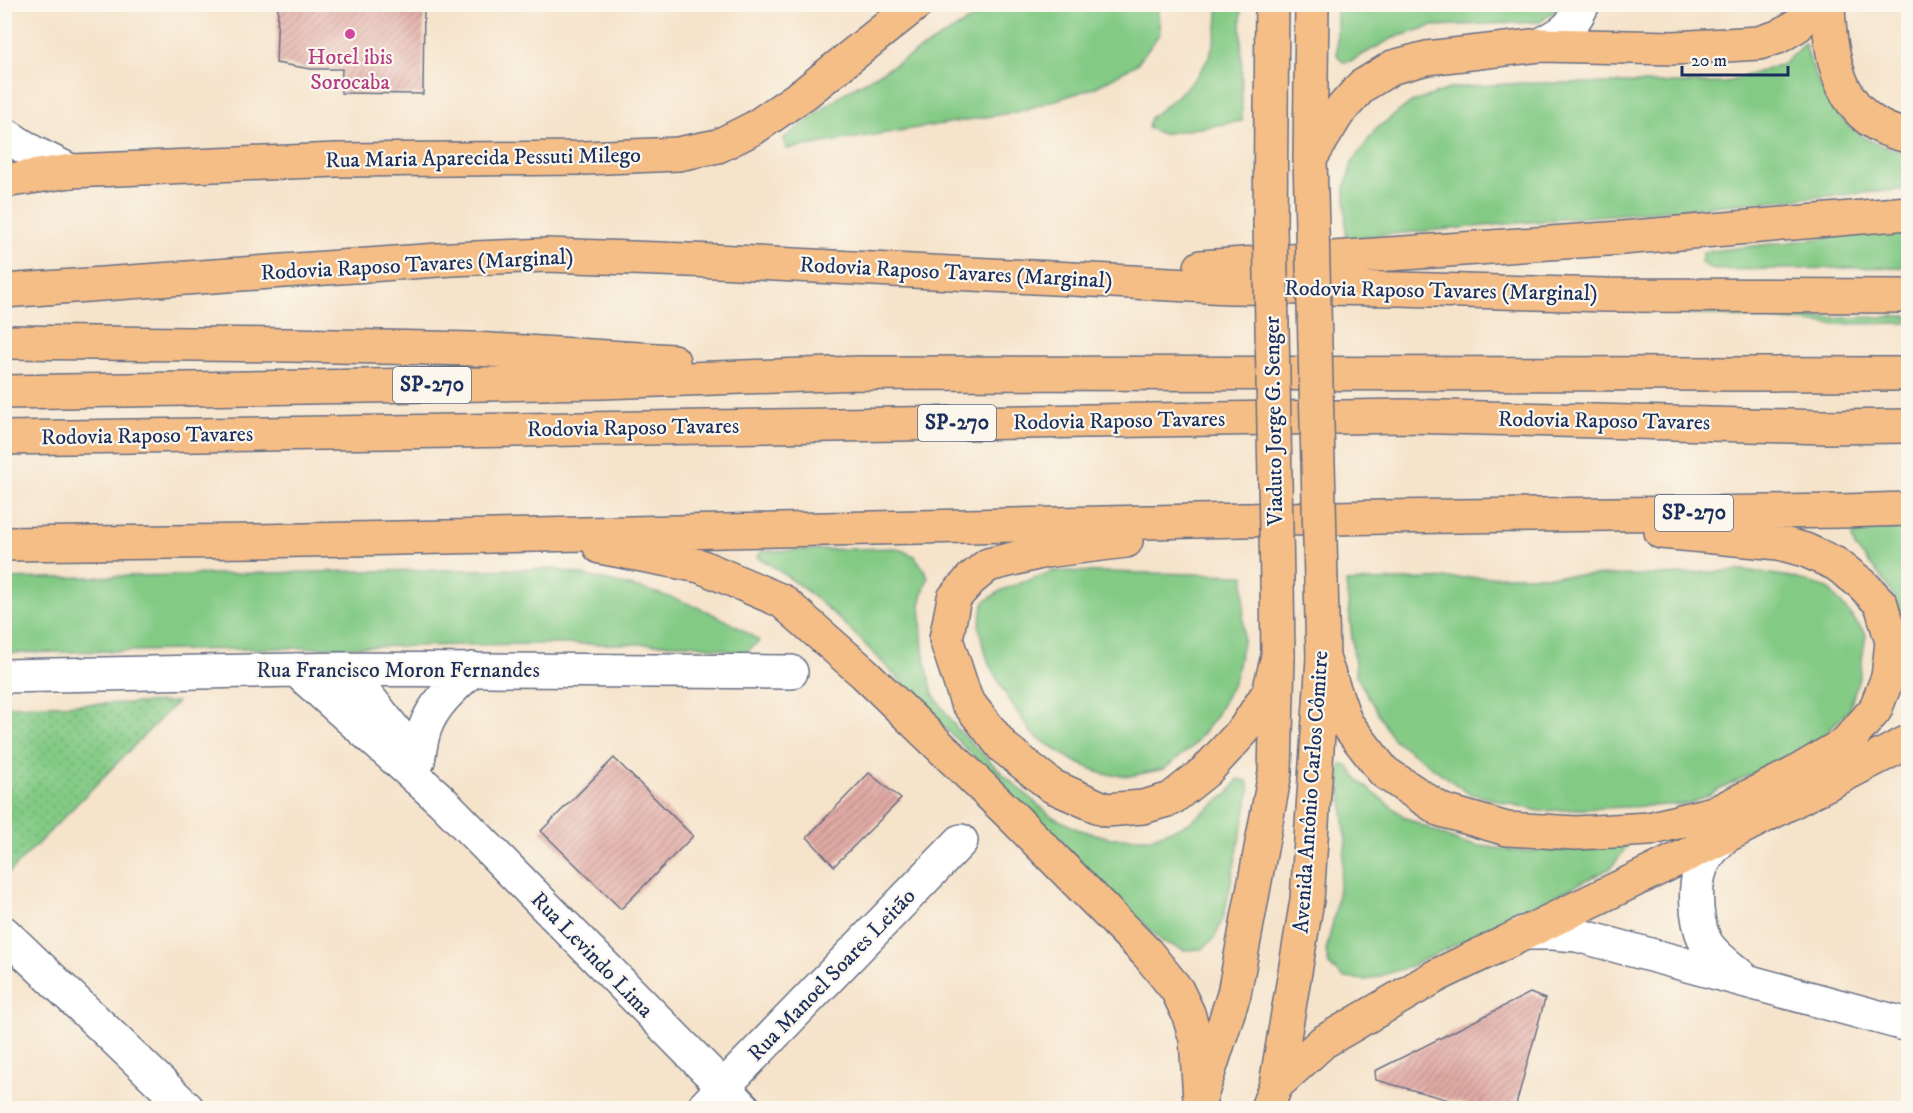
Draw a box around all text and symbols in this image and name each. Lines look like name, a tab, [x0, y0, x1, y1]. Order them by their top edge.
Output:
marker: Hotel ibis Sorocaba	[343, 27, 357, 41]
scale bar	[1682, 39, 1788, 77]
place label: Hotel ibis Sorocaba	[307, 44, 393, 96]
text: 20 m	[1691, 50, 1727, 72]
street label: Rua Maria Aparecida Pessuti Milego	[325, 142, 641, 174]
street label: Rodovia Raposo Tavares (Marginal)	[260, 243, 574, 287]
street label: Rodovia Raposo Tavares (Marginal)	[799, 251, 1113, 295]
street label: Rodovia Raposo Tavares (Marginal)	[1284, 275, 1598, 307]
street label: Viaduto Jorge G. Senger	[1259, 315, 1289, 527]
road number: SP-270	[393, 367, 471, 403]
road number: SP-270	[918, 405, 996, 441]
street label: Rodovia Raposo Tavares	[1013, 406, 1225, 436]
street label: Rodovia Raposo Tavares	[1498, 406, 1710, 436]
street label: Rodovia Raposo Tavares	[527, 413, 739, 443]
street label: Rodovia Raposo Tavares	[41, 421, 253, 451]
road number: SP-270	[1655, 495, 1733, 531]
street label: Avenida Antônio Carlos Cômitre	[1288, 650, 1334, 934]
street label: Rua Francisco Moron Fernandes	[256, 657, 540, 684]
street label: Rua Manoel Soares Leitão	[742, 883, 922, 1067]
street label: Rua Levindo Lima	[525, 886, 659, 1024]

